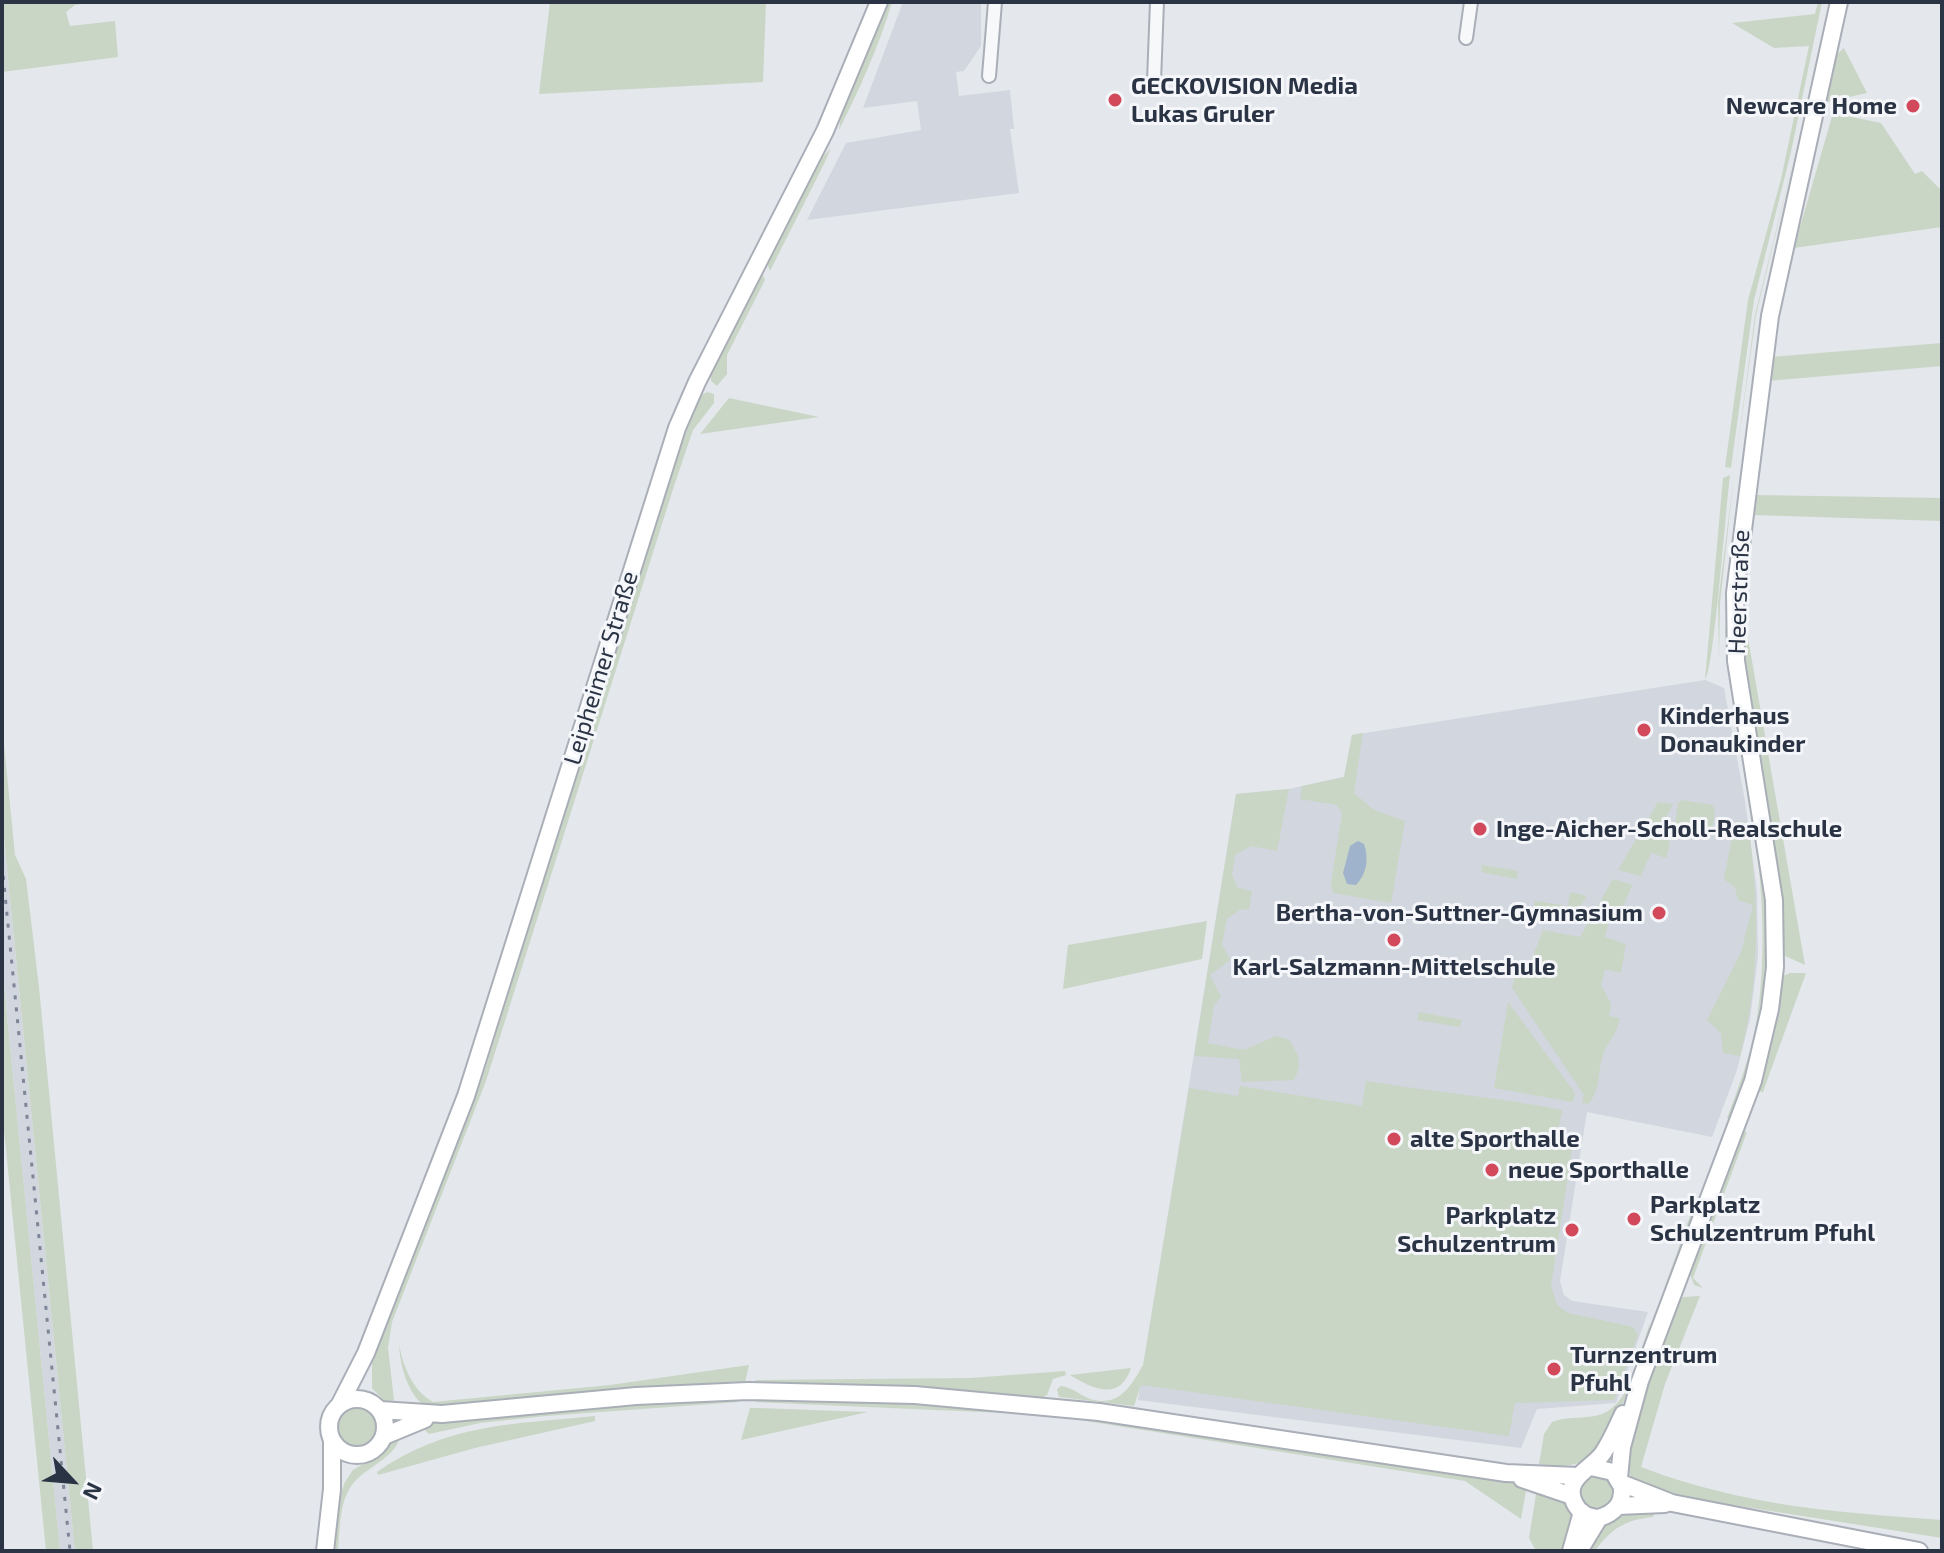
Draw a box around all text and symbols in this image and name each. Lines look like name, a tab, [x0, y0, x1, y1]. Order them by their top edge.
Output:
place label: GECKOVISION Media Lukas Gruler	[1131, 72, 1358, 128]
marker: GECKOVISION Media Lukas Gruler	[1106, 91, 1124, 109]
place label: Newcare Home	[1726, 92, 1897, 120]
marker: Newcare Home	[1904, 97, 1922, 115]
street label: Heerstraße	[1722, 529, 1756, 655]
street label: Leipheimer Straße	[558, 568, 644, 768]
place label: Kinderhaus Donaukinder	[1660, 702, 1805, 758]
marker: Kinderhaus Donaukinder	[1635, 721, 1653, 739]
place label: Inge-Aicher-Scholl-Realschule	[1496, 815, 1842, 843]
marker: Inge-Aicher-Scholl-Realschule	[1471, 820, 1489, 838]
place label: Bertha-von-Suttner-Gymnasium	[1276, 899, 1643, 927]
marker: Bertha-von-Suttner-Gymnasium	[1650, 904, 1668, 922]
marker: Karl-Salzmann-Mittelschule	[1385, 931, 1403, 949]
place label: Karl-Salzmann-Mittelschule	[1233, 953, 1555, 981]
place label: alte Sporthalle	[1410, 1125, 1580, 1153]
marker: alte Sporthalle	[1385, 1130, 1403, 1148]
place label: neue Sporthalle	[1508, 1156, 1689, 1184]
marker: neue Sporthalle	[1483, 1161, 1501, 1179]
place label: Parkplatz Schulzentrum Pfuhl	[1650, 1191, 1875, 1247]
place label: Parkplatz Schulzentrum	[1397, 1202, 1556, 1258]
marker: Parkplatz Schulzentrum Pfuhl	[1625, 1210, 1643, 1228]
marker: Parkplatz Schulzentrum	[1563, 1221, 1581, 1239]
place label: Turnzentrum Pfuhl	[1570, 1341, 1717, 1397]
marker: Turnzentrum Pfuhl	[1545, 1360, 1563, 1378]
north arrow	[32, 1441, 112, 1521]
text: N	[78, 1479, 109, 1504]

